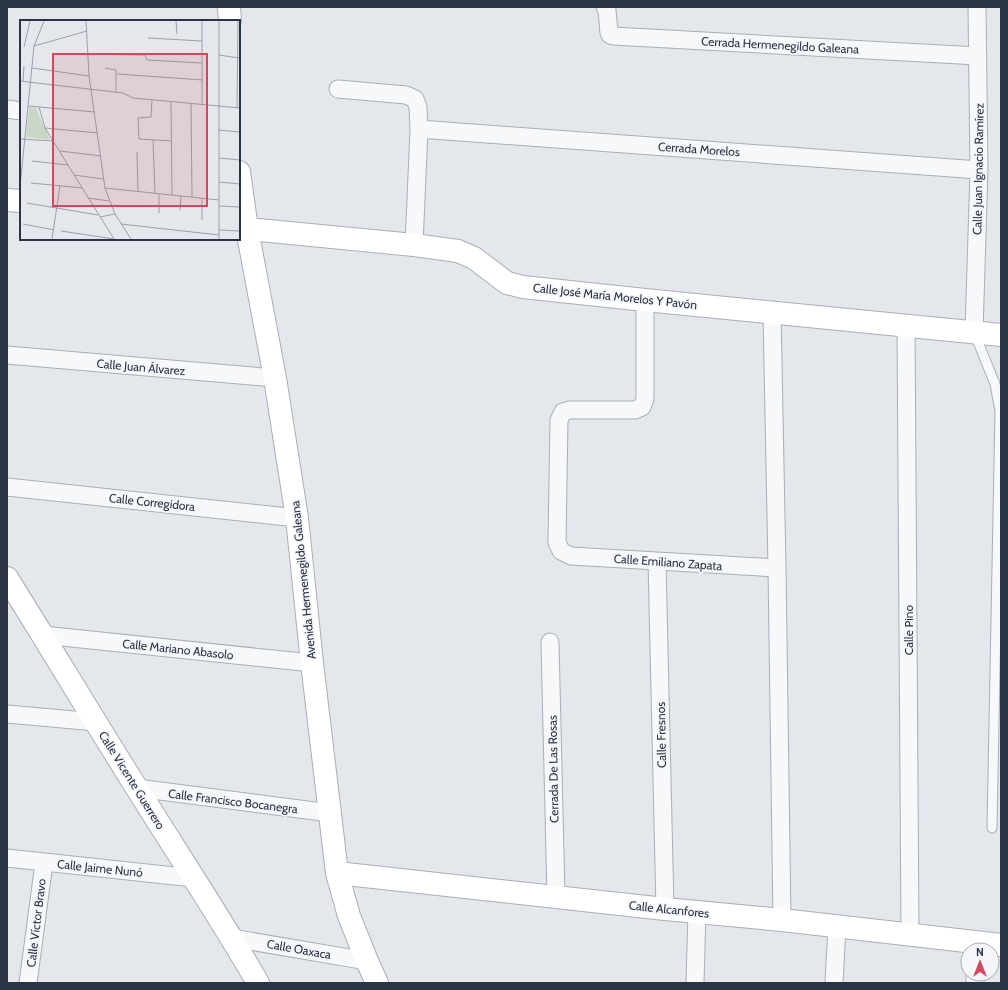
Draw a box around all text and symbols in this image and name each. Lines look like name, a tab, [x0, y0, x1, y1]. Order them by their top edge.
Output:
inset map	[20, 20, 240, 240]
street label: Cerrada Hermenegildo Galeana	[701, 33, 859, 57]
street label: Calle Juan Ignacio Ramírez	[969, 103, 987, 235]
street label: Cerrada Morelos	[658, 139, 740, 159]
street label: Calle José María Morelos Y Pavón	[532, 280, 698, 312]
street label: Calle Juan Álvarez	[96, 356, 186, 378]
street label: Calle Corregidora	[108, 490, 196, 514]
street label: Avenida Hermenegildo Galeana	[287, 500, 319, 660]
street label: Calle Emiliano Zapata	[613, 551, 723, 573]
street label: Calle Pino	[901, 604, 916, 655]
street label: Calle Mariano Abasolo	[122, 636, 235, 662]
street label: Calle Fresnos	[653, 702, 669, 768]
street label: Cerrada De Las Rosas	[545, 715, 561, 823]
street label: Calle Vicente Guerrero	[96, 728, 169, 832]
street label: Calle Francisco Bocanegra	[167, 786, 299, 816]
street label: Calle Jaime Nunó	[56, 856, 144, 880]
street label: Calle Víctor Bravo	[23, 877, 49, 968]
street label: Calle Alcanfores	[628, 897, 710, 921]
street label: Calle Oaxaca	[266, 936, 333, 962]
north arrow	[960, 942, 1000, 982]
text: N	[976, 945, 984, 959]

